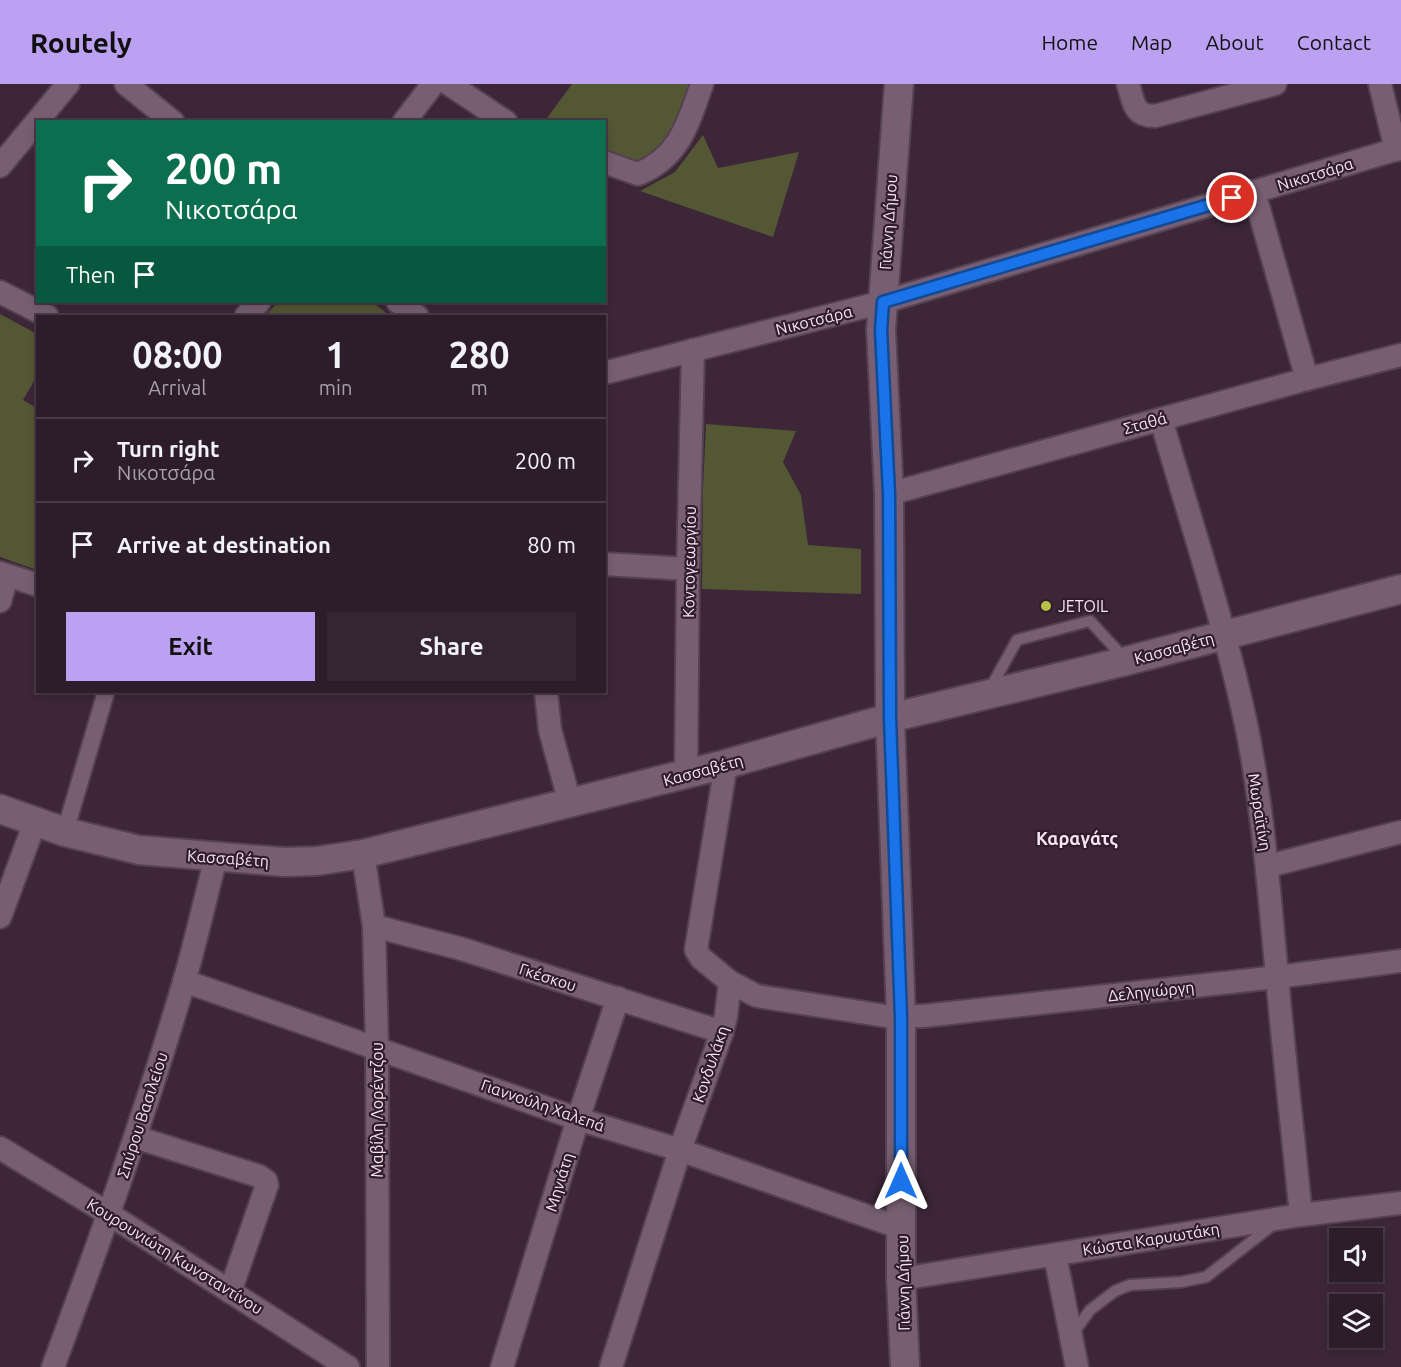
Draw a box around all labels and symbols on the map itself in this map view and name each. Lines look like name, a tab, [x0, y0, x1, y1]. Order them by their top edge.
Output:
street label: Νικοτσάρα	[1275, 154, 1356, 194]
pin	[1206, 172, 1257, 223]
street label: Γιάννη Δήμου	[876, 174, 900, 270]
street label: Νικοτσάρα	[774, 302, 855, 338]
street label: Σταθά	[1121, 409, 1169, 437]
street label: Κοντογεωργίου	[679, 506, 699, 618]
place label: JETOIL	[1058, 597, 1108, 615]
marker: JETOIL	[1039, 599, 1053, 613]
street label: Κασσαβέτη	[1132, 629, 1216, 667]
street label: Κασσαβέτη	[661, 751, 745, 789]
street label: Μωραϊτίνη	[1245, 772, 1275, 852]
district label: Καραγάτς	[1036, 828, 1118, 849]
street label: Κασσαβέτη	[186, 846, 270, 870]
street label: Γκέσκου	[517, 959, 579, 995]
street label: Δεληγιώργη	[1107, 978, 1195, 1004]
street label: Κονδυλάκη	[688, 1023, 732, 1105]
street label: Μαβίλη Λορέντζου	[368, 1042, 387, 1178]
street label: Σπύρου Βασιλείου	[113, 1050, 171, 1180]
street label: Γιαννούλη Χαλεπά	[479, 1075, 608, 1135]
position arrow	[869, 1149, 933, 1213]
street label: Μηνιάτη	[542, 1150, 576, 1214]
street label: Κουρουνιώτη Κωνσταντίνου	[84, 1194, 266, 1318]
street label: Κώστα Καρυωτάκη	[1081, 1219, 1221, 1259]
street label: Γιάννη Δήμου	[893, 1235, 913, 1331]

